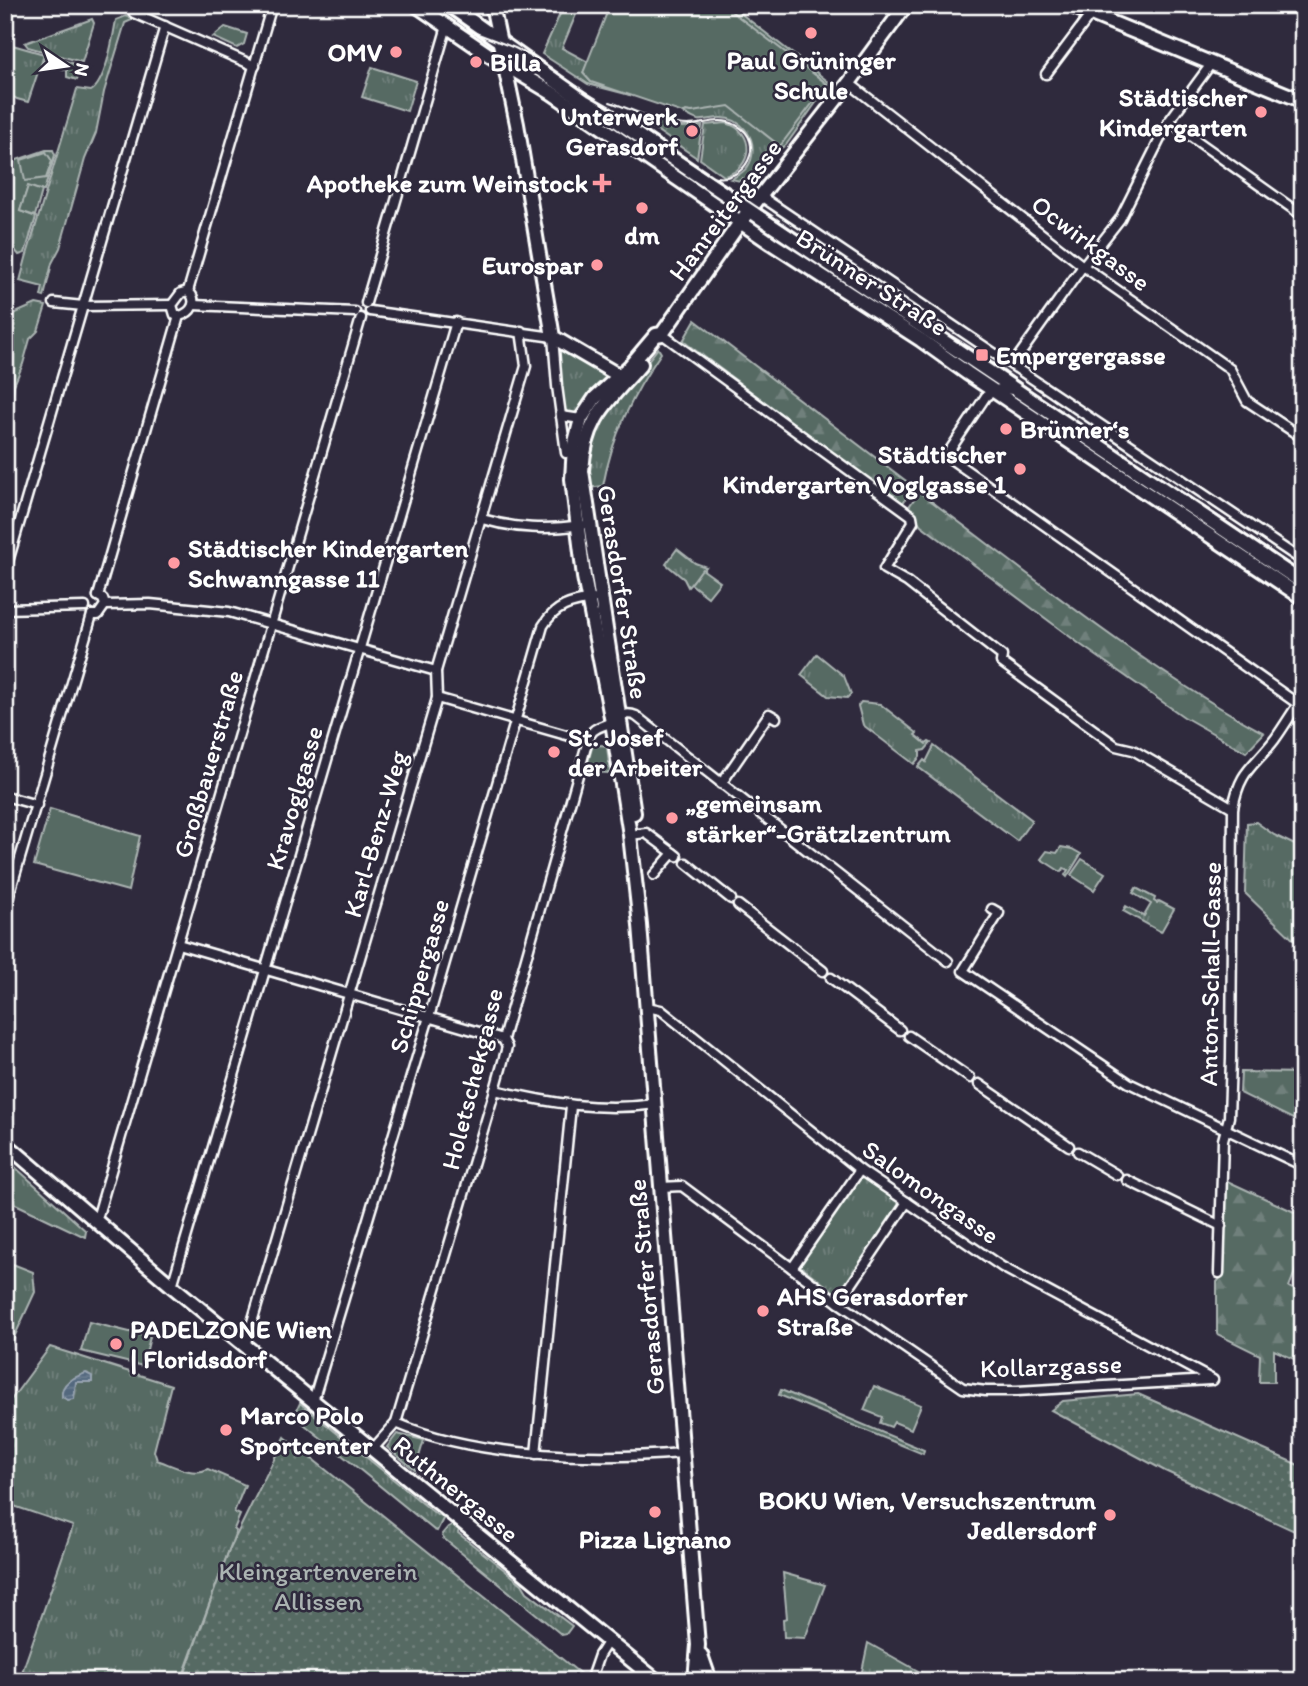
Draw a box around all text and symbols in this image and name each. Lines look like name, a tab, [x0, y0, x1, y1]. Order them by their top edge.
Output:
marker: Paul Grüninger Schule	[803, 25, 819, 41]
north arrow	[32, 32, 102, 102]
place label: OMV	[327, 36, 383, 68]
marker: OMV	[388, 44, 404, 60]
place label: Paul Grüninger Schule	[726, 44, 896, 106]
place label: Billa	[490, 46, 541, 78]
marker: Billa	[468, 54, 484, 70]
text: N	[69, 61, 95, 79]
place label: Städtischer Kindergarten	[1099, 81, 1248, 143]
place label: Unterwerk Gerasdorf	[560, 100, 679, 162]
marker: Städtischer Kindergarten	[1253, 104, 1269, 120]
marker: Unterwerk Gerasdorf	[684, 123, 700, 139]
street label: Hanreitergasse	[661, 133, 789, 287]
place label: Apotheke zum Weinstock	[306, 167, 589, 199]
marker: Apotheke zum Weinstock	[594, 175, 610, 191]
street label: Ocwirkgasse	[1025, 188, 1157, 298]
marker: dm	[634, 200, 650, 216]
place label: dm	[624, 219, 661, 251]
street label: Brünner Straße	[790, 221, 954, 343]
place label: Eurospar	[482, 249, 584, 281]
marker: Eurospar	[589, 257, 605, 273]
place label: Empergergasse	[996, 339, 1166, 371]
marker: Empergergasse	[974, 347, 990, 363]
place label: Brünner‘s	[1020, 413, 1129, 445]
marker: Brünner‘s	[998, 421, 1014, 437]
place label: Städtischer Kindergarten Voglgasse 1	[723, 438, 1007, 500]
marker: Städtischer Kindergarten Voglgasse 1	[1012, 461, 1028, 477]
street label: Gerasdorfer Straße	[590, 483, 656, 701]
place label: Städtischer Kindergarten Schwanngasse 11	[188, 532, 469, 594]
marker: Städtischer Kindergarten Schwanngasse 11	[166, 555, 182, 571]
street label: Großbauerstraße	[166, 666, 250, 862]
place label: St. Josef der Arbeiter	[568, 721, 703, 783]
street label: Kravoglgasse	[258, 722, 330, 874]
marker: St. Josef der Arbeiter	[546, 744, 562, 760]
street label: Karl-Benz-Weg	[336, 746, 414, 921]
place label: „gemeinsam stärker“-Grätzlzentrum	[686, 787, 952, 849]
marker: „gemeinsam stärker“-Grätzlzentrum	[664, 810, 680, 826]
street label: Anton-Schall-Gasse	[1192, 861, 1228, 1087]
street label: Schippergasse	[382, 895, 456, 1057]
street label: Holetschekgasse	[434, 985, 510, 1173]
street label: Salomongasse	[856, 1133, 1006, 1251]
street label: Gerasdorfer Straße	[621, 1178, 671, 1396]
place label: AHS Gerasdorfer Straße	[776, 1280, 968, 1342]
marker: AHS Gerasdorfer Straße	[755, 1303, 771, 1319]
place label: PADELZONE Wien | Floridsdorf	[130, 1313, 332, 1375]
marker: PADELZONE Wien | Floridsdorf	[108, 1336, 124, 1352]
street label: Kollarzgasse	[979, 1348, 1123, 1384]
place label: Marco Polo Sportcenter	[240, 1399, 373, 1461]
marker: Marco Polo Sportcenter	[218, 1422, 234, 1438]
street label: Ruthnergasse	[387, 1428, 525, 1550]
place label: BOKU Wien, Versuchszentrum Jedlersdorf	[758, 1484, 1097, 1546]
marker: Pizza Lignano	[647, 1504, 663, 1520]
marker: BOKU Wien, Versuchszentrum Jedlersdorf	[1102, 1507, 1118, 1523]
place label: Pizza Lignano	[579, 1523, 731, 1555]
park label: Kleingartenverein Allissen	[218, 1555, 418, 1617]

